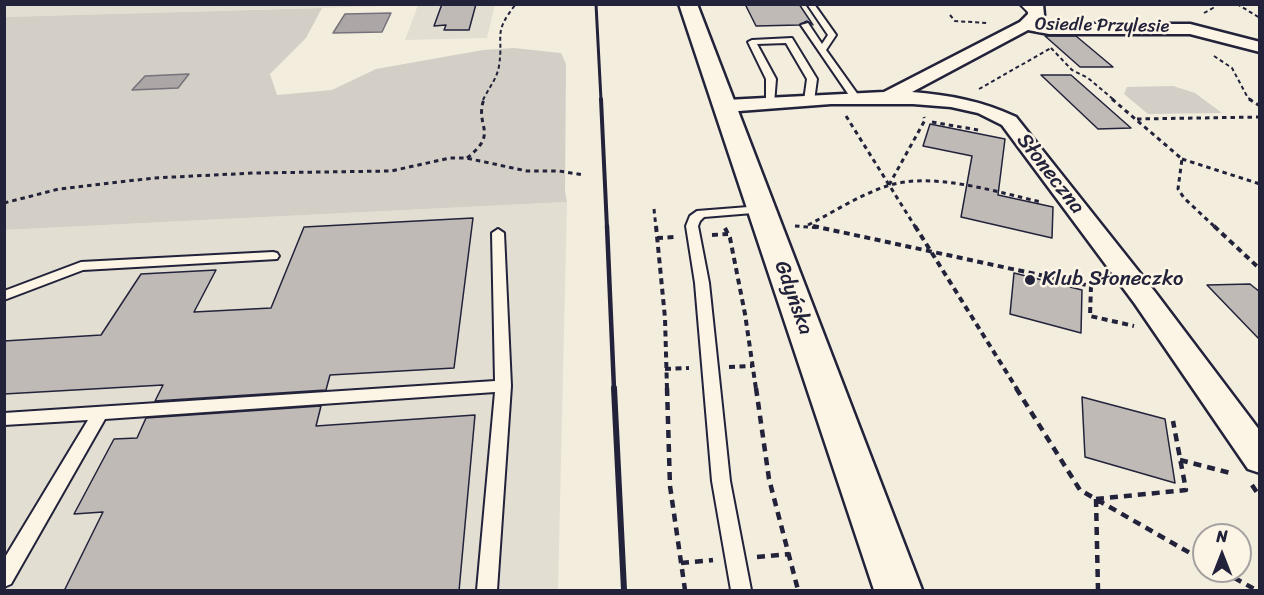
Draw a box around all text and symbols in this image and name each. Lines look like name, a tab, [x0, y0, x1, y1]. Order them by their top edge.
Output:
street label: Osiedle Przylesie	[1035, 14, 1169, 38]
street label: Słoneczna	[1011, 129, 1089, 219]
street label: Gdyńska	[768, 258, 818, 338]
place label: Klub Słoneczko	[1042, 267, 1184, 293]
marker: Klub Słoneczko	[1023, 273, 1037, 287]
text: N	[1216, 522, 1228, 551]
north arrow	[1192, 523, 1252, 583]

